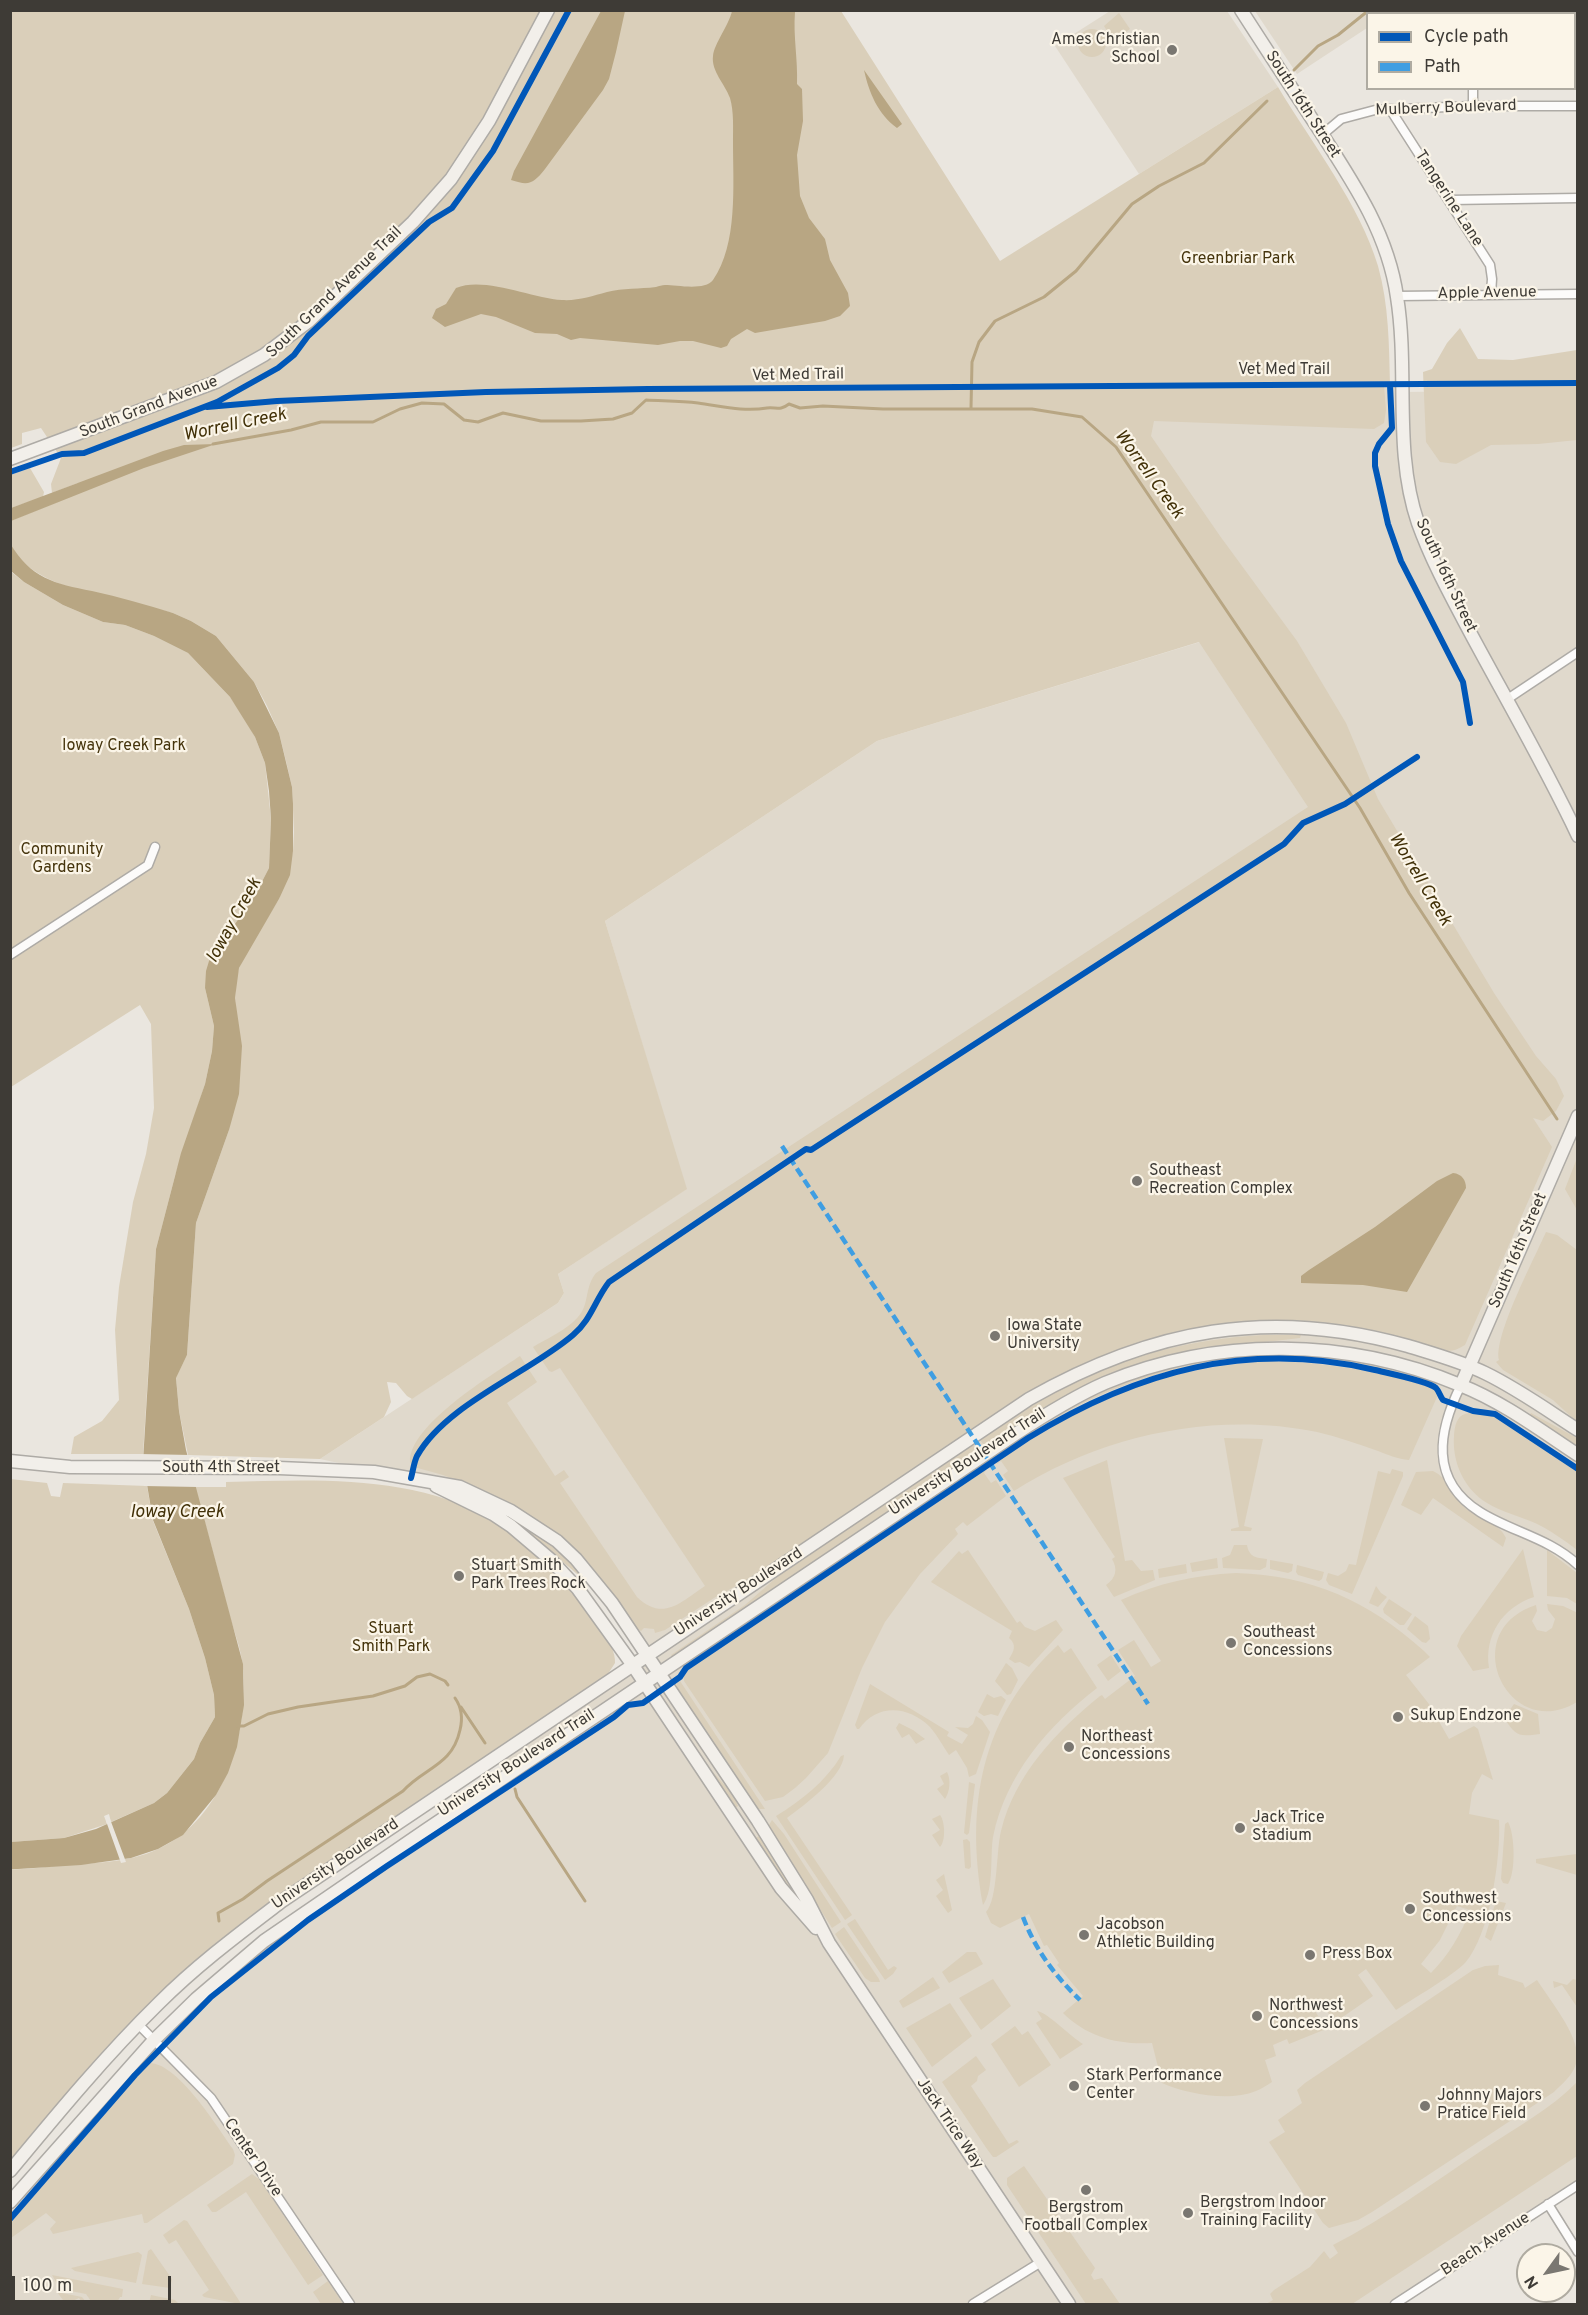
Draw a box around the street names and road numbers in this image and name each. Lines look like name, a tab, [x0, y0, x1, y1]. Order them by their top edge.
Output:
street label: South 16th Street	[1260, 48, 1344, 162]
street label: Mulberry Boulevard	[1375, 97, 1517, 121]
street label: Tangerine Lane	[1410, 147, 1486, 251]
street label: South Grand Avenue Trail	[263, 223, 407, 363]
street label: Apple Avenue	[1437, 284, 1537, 304]
street label: Vet Med Trail	[1238, 361, 1330, 381]
street label: Vet Med Trail	[752, 366, 844, 386]
street label: South Grand Avenue	[77, 373, 221, 443]
street label: South 16th Street	[1410, 516, 1480, 636]
street label: South 16th Street	[1486, 1190, 1552, 1312]
street label: University Boulevard Trail	[886, 1405, 1050, 1521]
street label: South 4th Street	[162, 1459, 280, 1479]
street label: University Boulevard	[671, 1544, 807, 1642]
street label: University Boulevard Trail	[435, 1706, 599, 1822]
street label: University Boulevard	[269, 1815, 403, 1915]
street label: Jack Trice Way	[911, 2075, 987, 2173]
street label: Center Drive	[219, 2115, 285, 2201]
street label: Beach Avenue	[1438, 2209, 1534, 2281]

